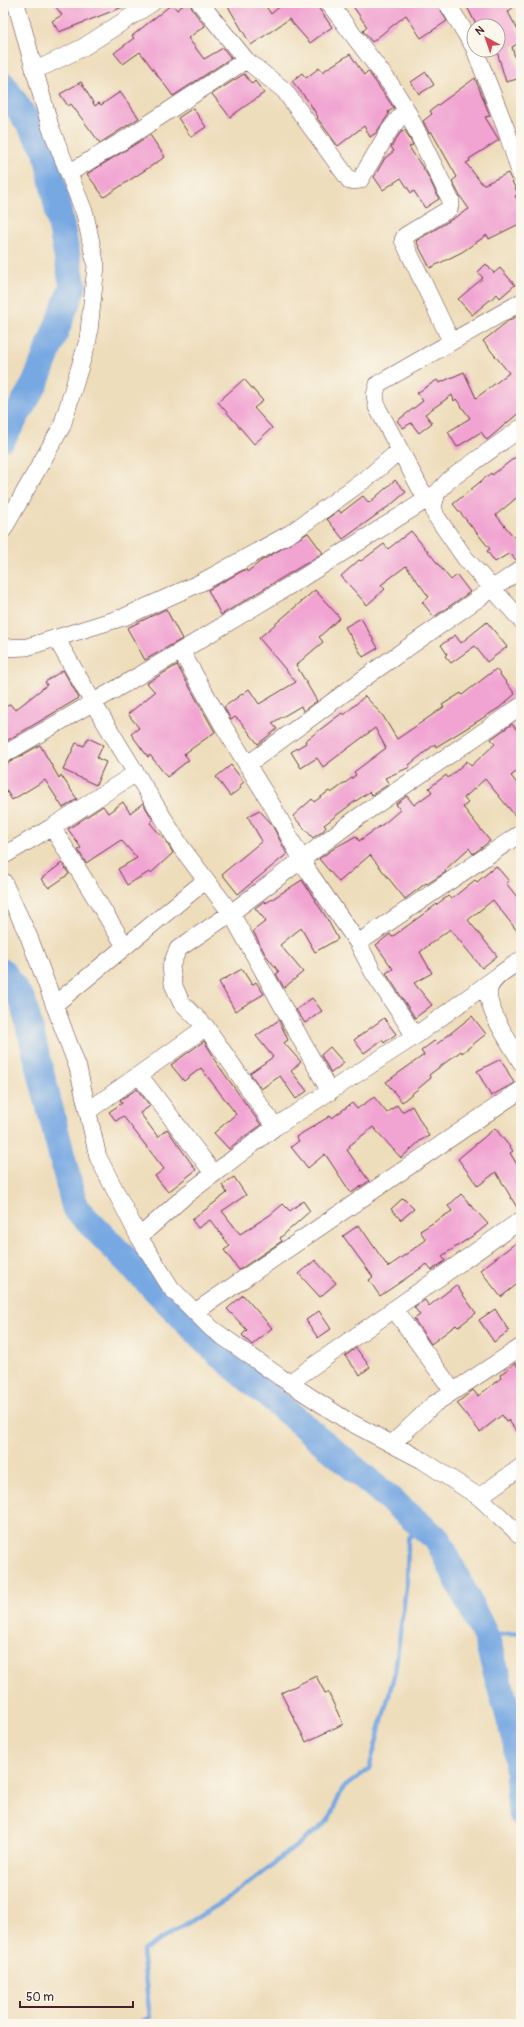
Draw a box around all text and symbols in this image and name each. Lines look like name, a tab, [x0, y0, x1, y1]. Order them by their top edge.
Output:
north arrow	[466, 18, 506, 58]
text: N	[473, 23, 487, 38]
scale bar	[20, 1983, 133, 2009]
text: 50 m	[26, 1990, 54, 2005]

